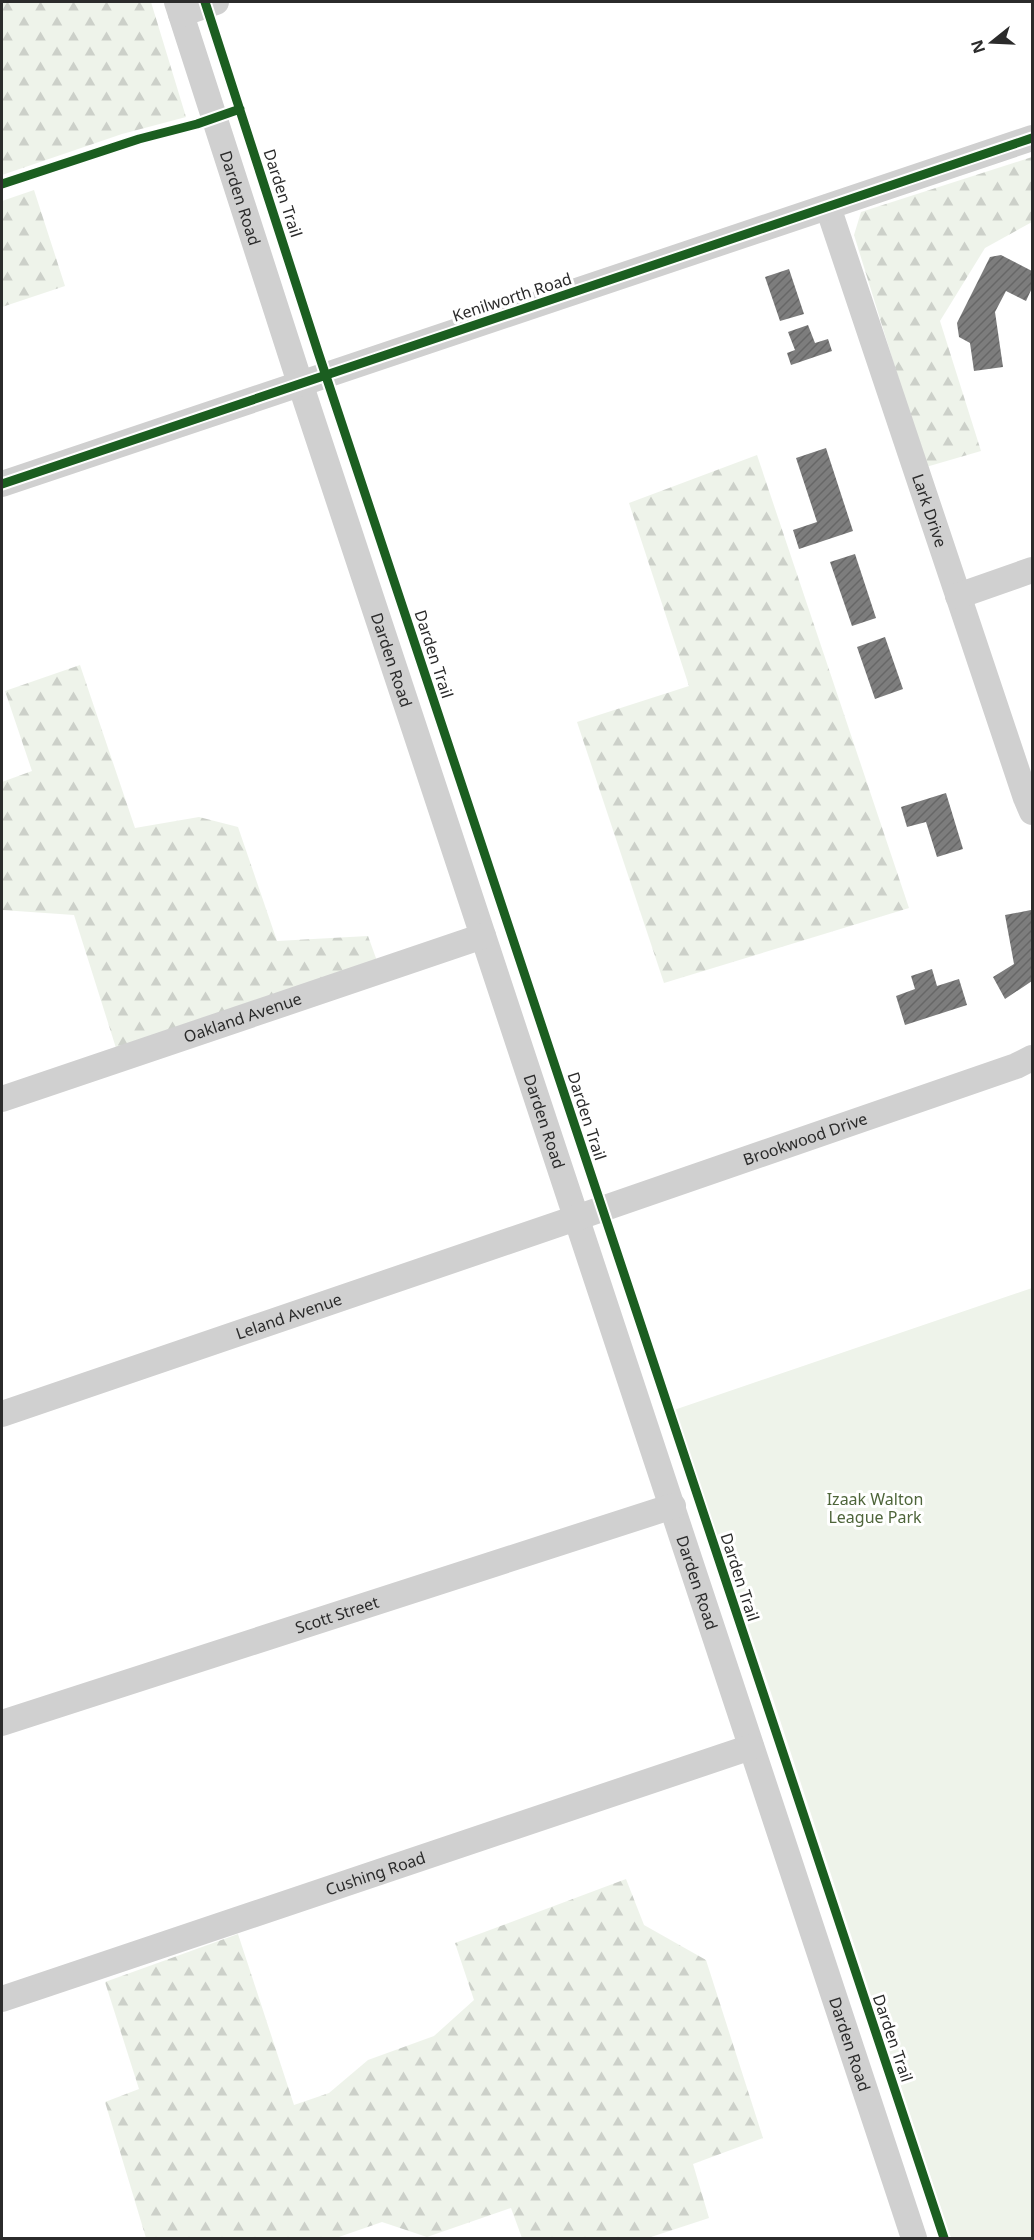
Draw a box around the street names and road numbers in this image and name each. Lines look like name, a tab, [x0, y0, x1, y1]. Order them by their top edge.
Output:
street label: Darden Trail	[258, 146, 308, 240]
street label: Darden Road	[215, 148, 266, 248]
street label: Kenilworth Road	[450, 267, 574, 327]
street label: Lark Drive	[907, 471, 952, 550]
street label: Darden Trail	[409, 607, 459, 701]
street label: Darden Road	[366, 610, 418, 710]
street label: Oakland Avenue	[181, 987, 304, 1048]
street label: Darden Trail	[562, 1069, 612, 1163]
street label: Darden Road	[518, 1071, 570, 1171]
street label: Brookwood Drive	[740, 1107, 870, 1170]
street label: Leland Avenue	[233, 1288, 345, 1344]
street label: Darden Trail	[715, 1530, 765, 1624]
street label: Darden Road	[671, 1532, 723, 1633]
street label: Scott Street	[292, 1591, 382, 1638]
street label: Cushing Road	[323, 1846, 428, 1900]
street label: Darden Trail	[868, 1991, 918, 2085]
street label: Darden Road	[824, 1994, 876, 2094]

